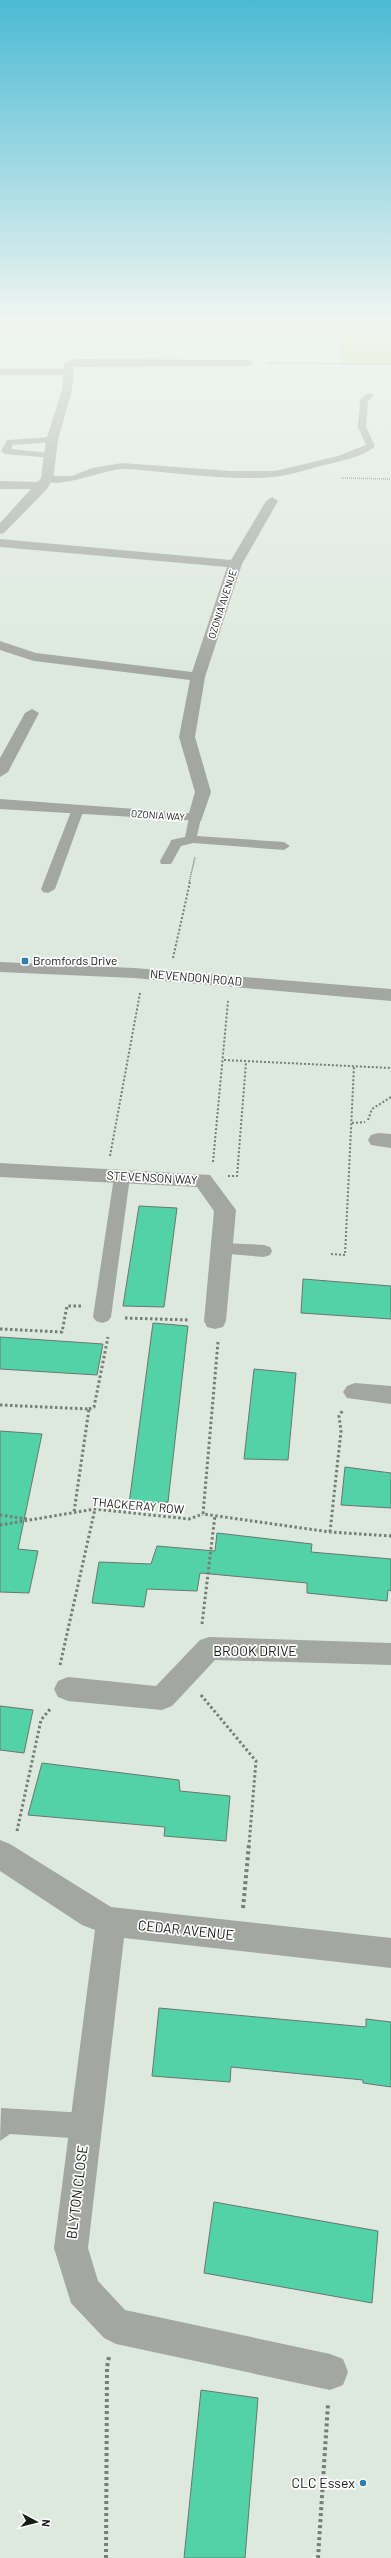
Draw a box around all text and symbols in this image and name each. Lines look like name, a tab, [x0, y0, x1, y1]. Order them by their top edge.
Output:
street label: OZONIA AVENUE	[205, 568, 239, 640]
street label: OZONIA WAY	[131, 807, 186, 823]
place label: Bromfords Drive	[33, 953, 117, 967]
marker: Bromfords Drive	[20, 956, 30, 966]
street label: NEVENDON ROAD	[149, 966, 243, 988]
street label: STEVENSON WAY	[106, 1168, 198, 1186]
street label: THACKERAY ROW	[91, 1494, 185, 1516]
street label: BROOK DRIVE	[213, 1642, 297, 1659]
street label: CEDAR AVENUE	[137, 1916, 235, 1943]
street label: BLYTON CLOSE	[62, 2144, 91, 2240]
place label: CLC Essex	[292, 2474, 355, 2491]
marker: CLC Essex	[358, 2478, 368, 2488]
north arrow	[16, 2502, 56, 2542]
text: N	[40, 2519, 53, 2528]

